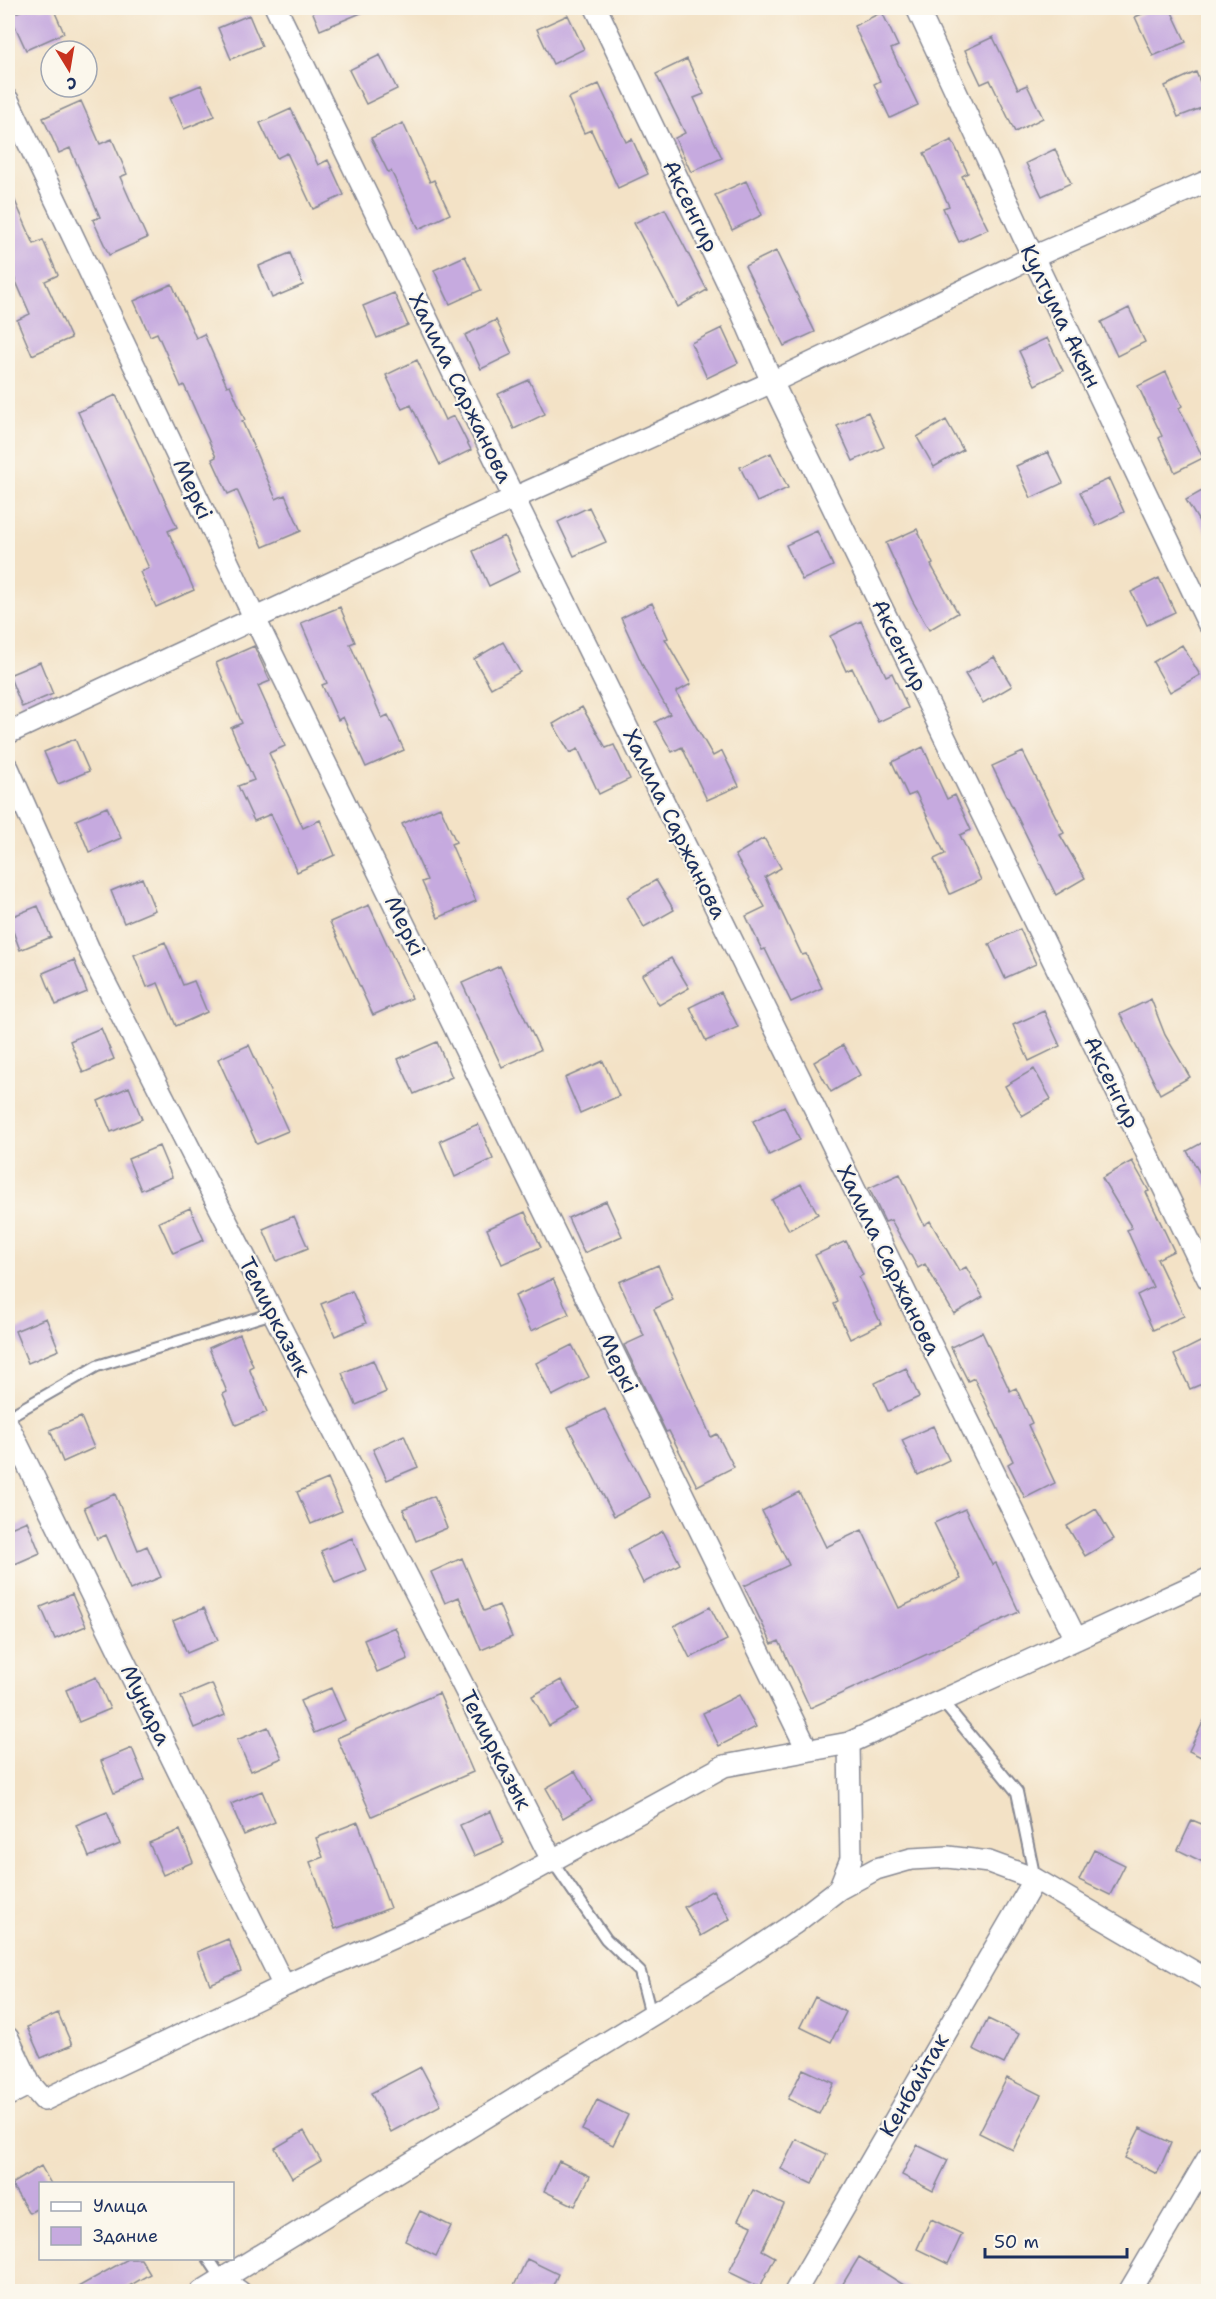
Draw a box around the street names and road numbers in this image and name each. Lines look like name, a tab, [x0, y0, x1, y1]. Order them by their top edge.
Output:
street label: Аксенгир	[656, 155, 726, 257]
street label: Култума Акын	[1014, 239, 1108, 393]
street label: Халила Саржанова	[402, 288, 520, 488]
street label: Меркі	[166, 454, 220, 524]
street label: Аксенгир	[865, 594, 935, 696]
street label: Халила Саржанова	[616, 724, 734, 924]
street label: Меркі	[378, 891, 432, 961]
street label: Аксенгир	[1077, 1031, 1147, 1133]
street label: Халила Саржанова	[830, 1160, 948, 1360]
street label: Темирказык	[232, 1252, 318, 1382]
street label: Меркі	[591, 1328, 645, 1398]
street label: Мунара	[114, 1660, 178, 1751]
street label: Темирказык	[453, 1685, 539, 1815]
street label: Кенбайтак	[873, 2028, 955, 2142]

